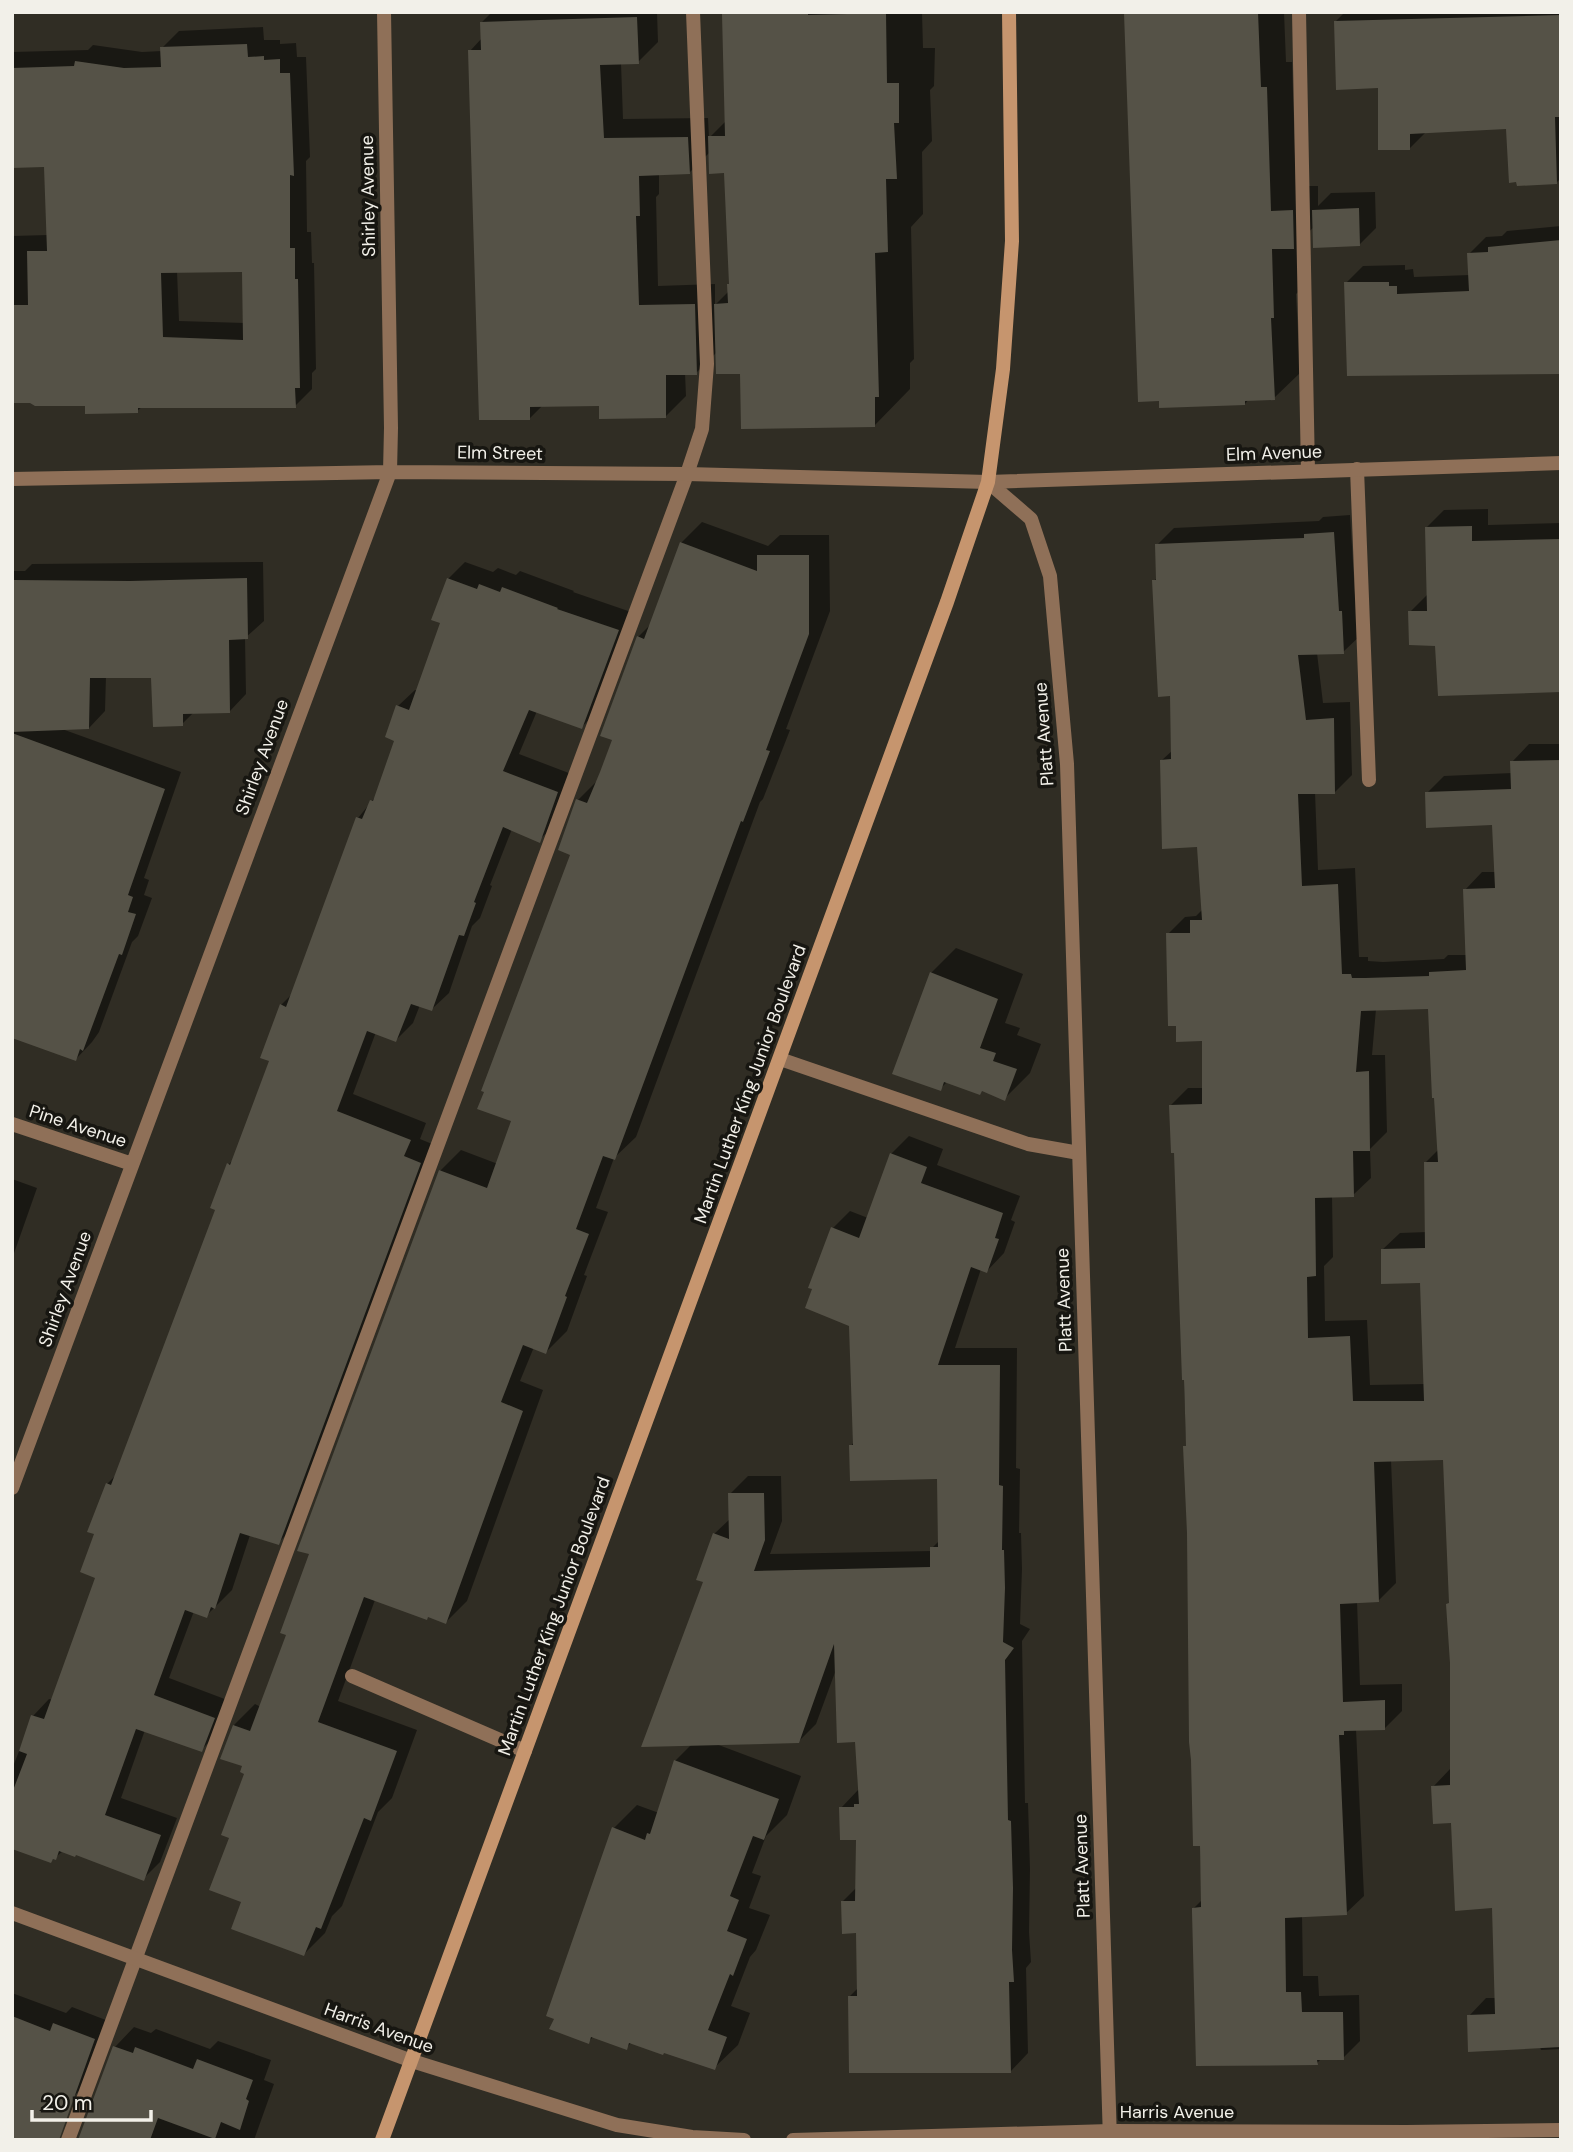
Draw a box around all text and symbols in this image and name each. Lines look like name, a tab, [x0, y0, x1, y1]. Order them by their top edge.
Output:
street label: Shirley Avenue	[355, 135, 381, 257]
street label: Elm Avenue	[1226, 439, 1322, 467]
street label: Elm Street	[457, 440, 543, 466]
street label: Platt Avenue	[1028, 681, 1060, 787]
street label: Shirley Avenue	[230, 696, 294, 818]
street label: Martin Luther King Junior Boulevard	[688, 941, 812, 1227]
street label: Pine Avenue	[26, 1099, 130, 1153]
street label: Shirley Avenue	[33, 1228, 97, 1350]
street label: Platt Avenue	[1050, 1248, 1078, 1352]
street label: Martin Luther King Junior Boulevard	[492, 1473, 616, 1759]
street label: Platt Avenue	[1068, 1814, 1096, 1918]
street label: Harris Avenue	[321, 1997, 437, 2059]
scale bar	[32, 2078, 150, 2122]
text: 20 m	[42, 2089, 93, 2117]
street label: Harris Avenue	[1120, 2100, 1234, 2124]

